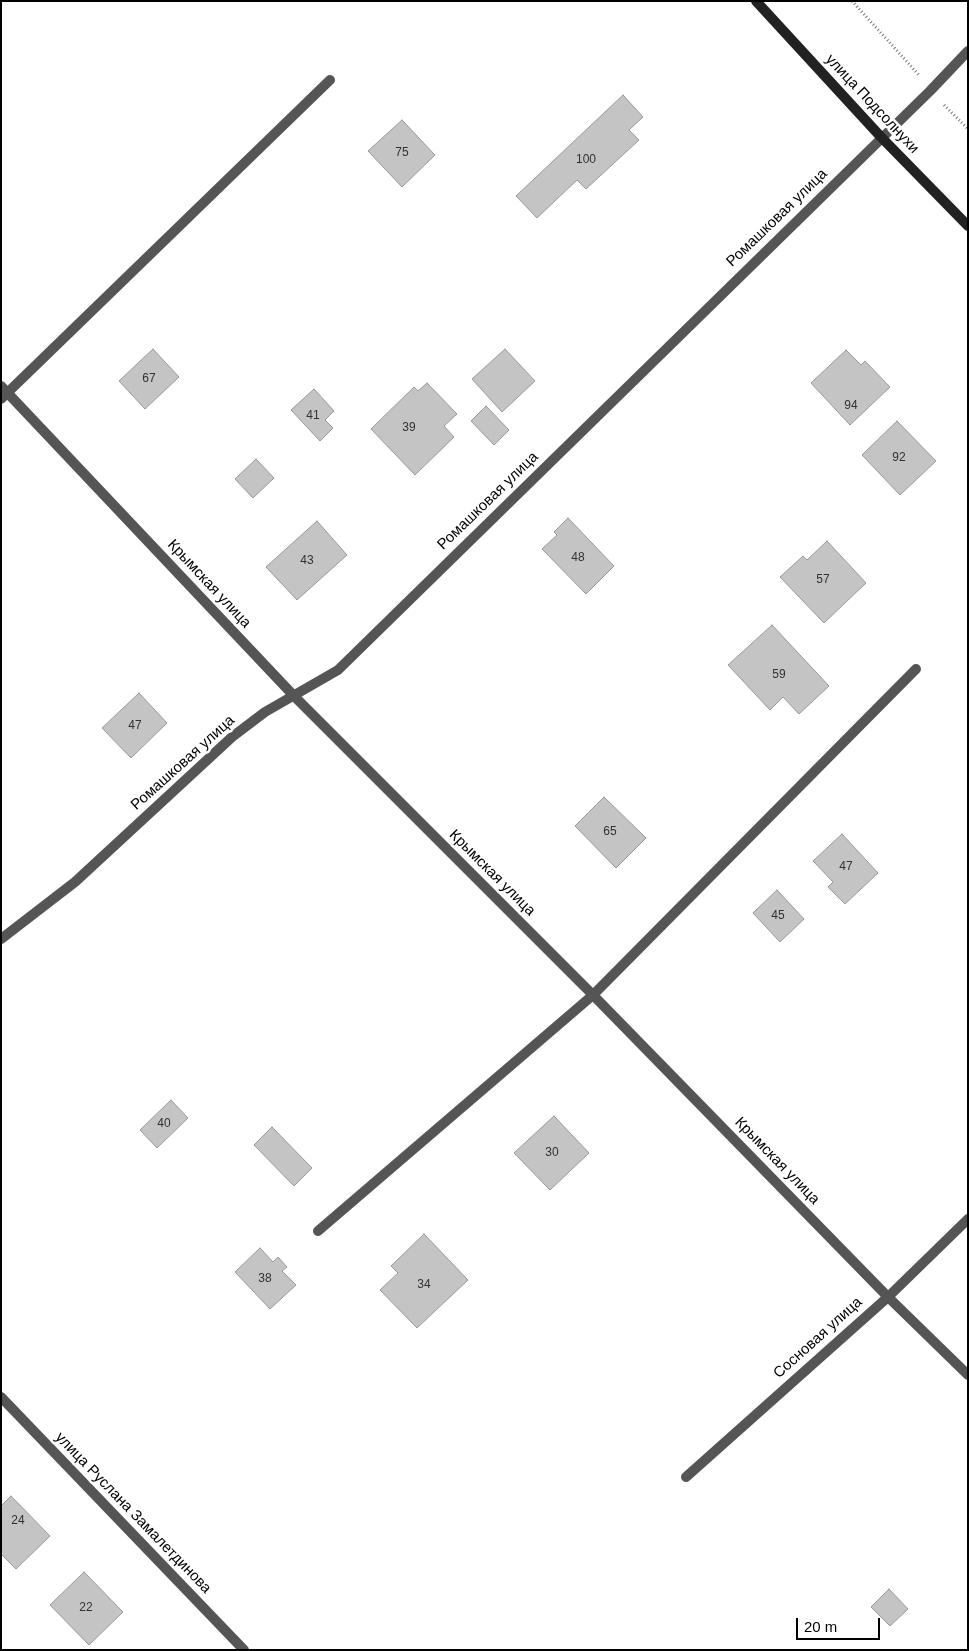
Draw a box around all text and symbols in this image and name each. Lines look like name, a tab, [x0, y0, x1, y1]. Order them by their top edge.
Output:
street label: улица Подсолнухи	[821, 51, 923, 157]
house number: 75	[395, 146, 409, 160]
house number: 100	[576, 153, 596, 167]
street label: Ромашковая улица	[723, 165, 831, 271]
house number: 67	[142, 372, 156, 386]
house number: 94	[844, 399, 858, 413]
house number: 41	[306, 409, 320, 423]
house number: 39	[402, 421, 416, 435]
street label: Ромашковая улица	[434, 448, 542, 554]
house number: 92	[892, 451, 906, 465]
street label: Крымская улица	[163, 536, 255, 632]
house number: 48	[571, 551, 585, 565]
house number: 43	[300, 554, 314, 568]
house number: 57	[816, 573, 830, 587]
house number: 59	[772, 668, 786, 682]
street label: Ромашковая улица	[128, 712, 238, 814]
house number: 47	[128, 719, 142, 733]
house number: 65	[603, 825, 617, 839]
street label: Крымская улица	[445, 826, 539, 920]
house number: 47	[839, 860, 853, 874]
house number: 45	[771, 909, 785, 923]
street label: Крымская улица	[731, 1114, 823, 1208]
house number: 40	[157, 1117, 171, 1131]
house number: 30	[545, 1146, 559, 1160]
house number: 38	[258, 1272, 272, 1286]
house number: 34	[417, 1278, 431, 1292]
street label: Сосновая улица	[770, 1294, 866, 1382]
street label: улица Руслана Замалетдинова	[51, 1429, 215, 1597]
house number: 24	[11, 1514, 25, 1528]
house number: 22	[79, 1601, 93, 1615]
scale bar	[799, 1608, 883, 1640]
text: 20 m	[804, 1618, 837, 1635]

